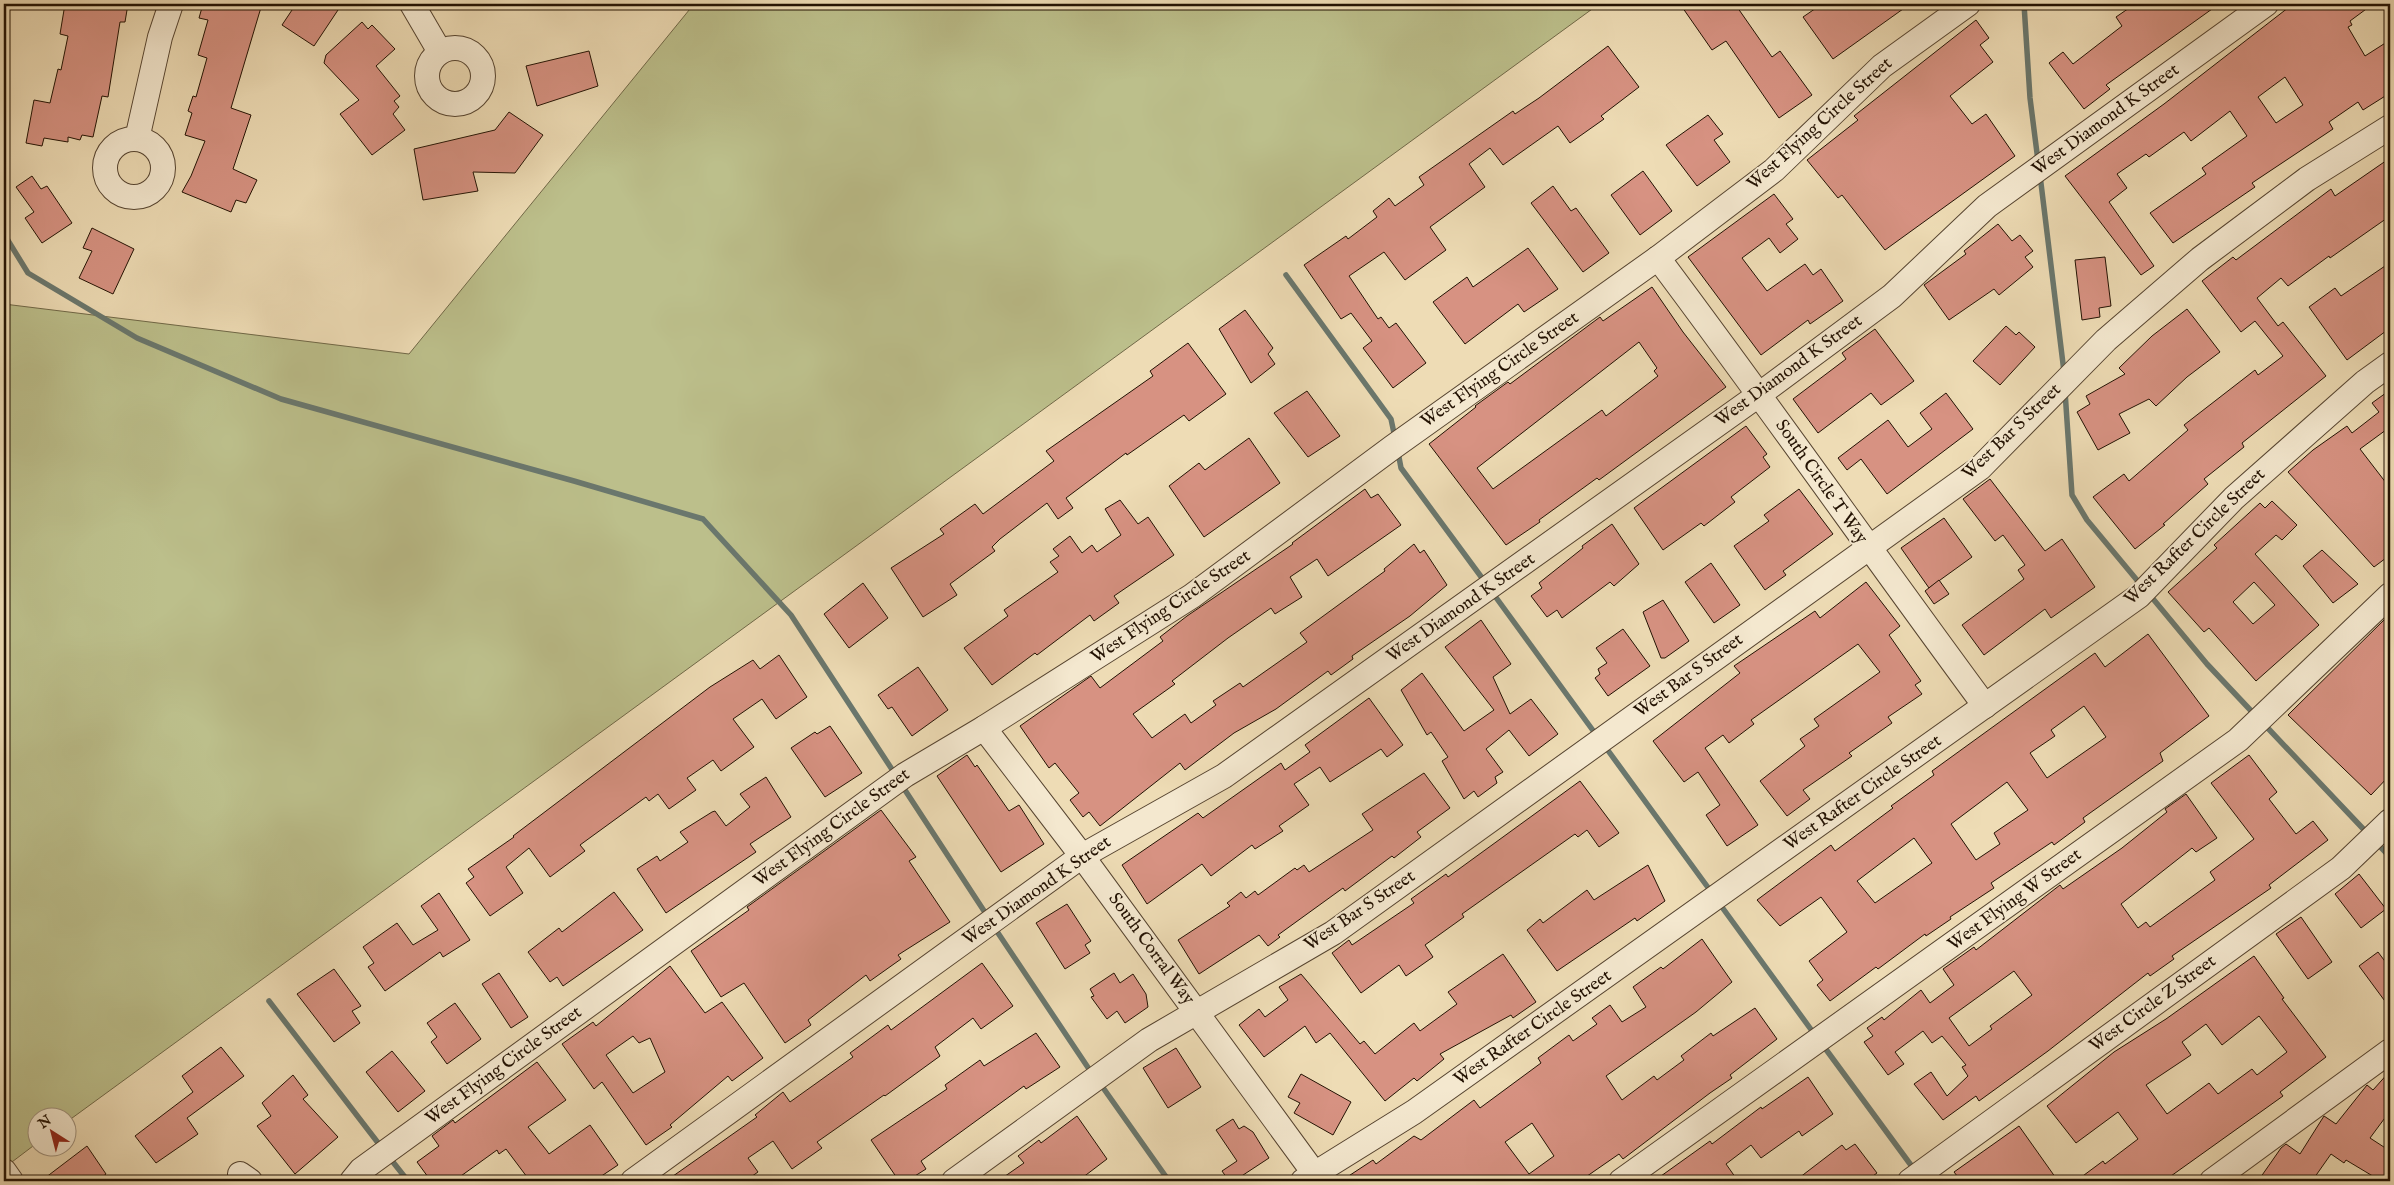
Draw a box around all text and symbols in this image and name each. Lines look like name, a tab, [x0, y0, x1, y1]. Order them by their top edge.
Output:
street label: West Flying Circle Street	[1743, 53, 1897, 195]
street label: West Diamond K Street	[2028, 59, 2184, 181]
street label: West Flying Circle Street	[1416, 307, 1584, 433]
street label: West Diamond K Street	[1711, 310, 1867, 432]
street label: West Bar S Street	[1958, 379, 2066, 485]
street label: South Circle T Way	[1770, 415, 1872, 549]
street label: West Rafter Circle Street	[2120, 464, 2270, 610]
street label: West Flying Circle Street	[1087, 545, 1255, 669]
street label: West Diamond K Street	[1382, 548, 1540, 668]
street label: West Bar S Street	[1630, 629, 1748, 723]
street label: West Rafter Circle Street	[1780, 730, 1946, 856]
street label: West Flying Circle Street	[749, 764, 915, 892]
street label: West Diamond K Street	[958, 831, 1116, 951]
street label: West Flying W Street	[1944, 844, 2086, 956]
street label: West Bar S Street	[1300, 865, 1420, 957]
street label: South Corral Way	[1103, 889, 1199, 1010]
street label: West Circle Z Street	[2085, 950, 2221, 1058]
street label: West Rafter Circle Street	[1450, 965, 1616, 1091]
street label: West Flying Circle Street	[421, 1002, 587, 1130]
north arrow	[28, 1108, 78, 1158]
text: N	[34, 1111, 55, 1134]

